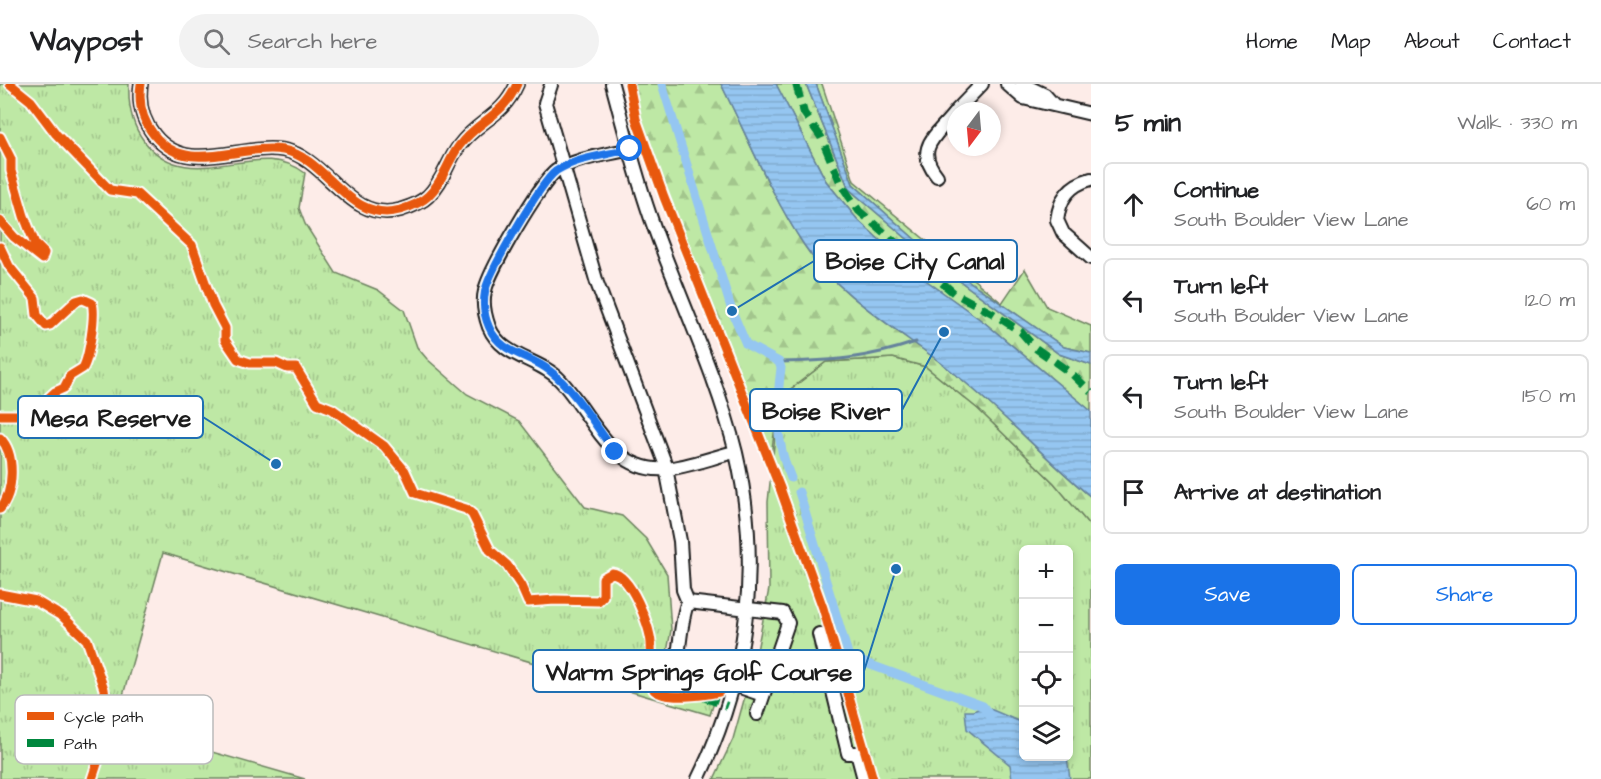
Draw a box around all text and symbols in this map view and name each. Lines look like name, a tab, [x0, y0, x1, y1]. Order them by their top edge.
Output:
search box	[179, 14, 599, 68]
text: Waypost	[30, 22, 143, 61]
icon: search	[200, 25, 233, 58]
text: Search here	[248, 26, 378, 57]
text: Home	[1246, 27, 1298, 56]
text: Map	[1331, 27, 1371, 56]
text: About	[1404, 27, 1460, 56]
text: Contact	[1493, 27, 1571, 56]
north arrow	[947, 102, 1001, 156]
text: 5 min	[1115, 105, 1181, 141]
text: Walk · 330 m	[1457, 109, 1577, 137]
route start	[616, 135, 642, 161]
text: Continue	[1174, 175, 1259, 206]
icon: ahead	[1117, 188, 1150, 221]
text: 60 m	[1526, 190, 1575, 218]
text: South Boulder View Lane	[1174, 206, 1409, 234]
callout: Boise City Canal	[814, 240, 1017, 282]
text: Boise City Canal	[825, 245, 1005, 281]
text: Turn left	[1174, 271, 1268, 302]
icon: left	[1117, 284, 1150, 317]
text: 120 m	[1525, 286, 1575, 314]
text: South Boulder View Lane	[1174, 302, 1409, 330]
text: Turn left	[1174, 367, 1268, 398]
icon: left	[1117, 380, 1150, 413]
text: 150 m	[1522, 382, 1575, 410]
callout: Boise River	[750, 389, 902, 431]
text: Boise River	[762, 395, 891, 429]
callout: Mesa Reserve	[18, 396, 203, 438]
text: South Boulder View Lane	[1174, 398, 1409, 426]
text: Mesa Reserve	[31, 402, 191, 436]
route end	[601, 438, 627, 464]
icon: arrive	[1117, 476, 1150, 509]
text: Arrive at destination	[1174, 477, 1381, 508]
map controls	[1019, 545, 1073, 761]
button: +	[1019, 545, 1073, 599]
button: Save	[1115, 564, 1340, 625]
button: Share	[1352, 564, 1577, 625]
button: −	[1019, 599, 1073, 653]
callout: Warm Springs Golf Course	[533, 650, 864, 692]
button: locate	[1019, 653, 1073, 707]
text: Warm Springs Golf Course	[545, 656, 852, 691]
legend	[15, 695, 213, 764]
text: Cycle path	[64, 706, 143, 729]
button: layers	[1019, 707, 1073, 761]
text: Path	[64, 733, 97, 755]

